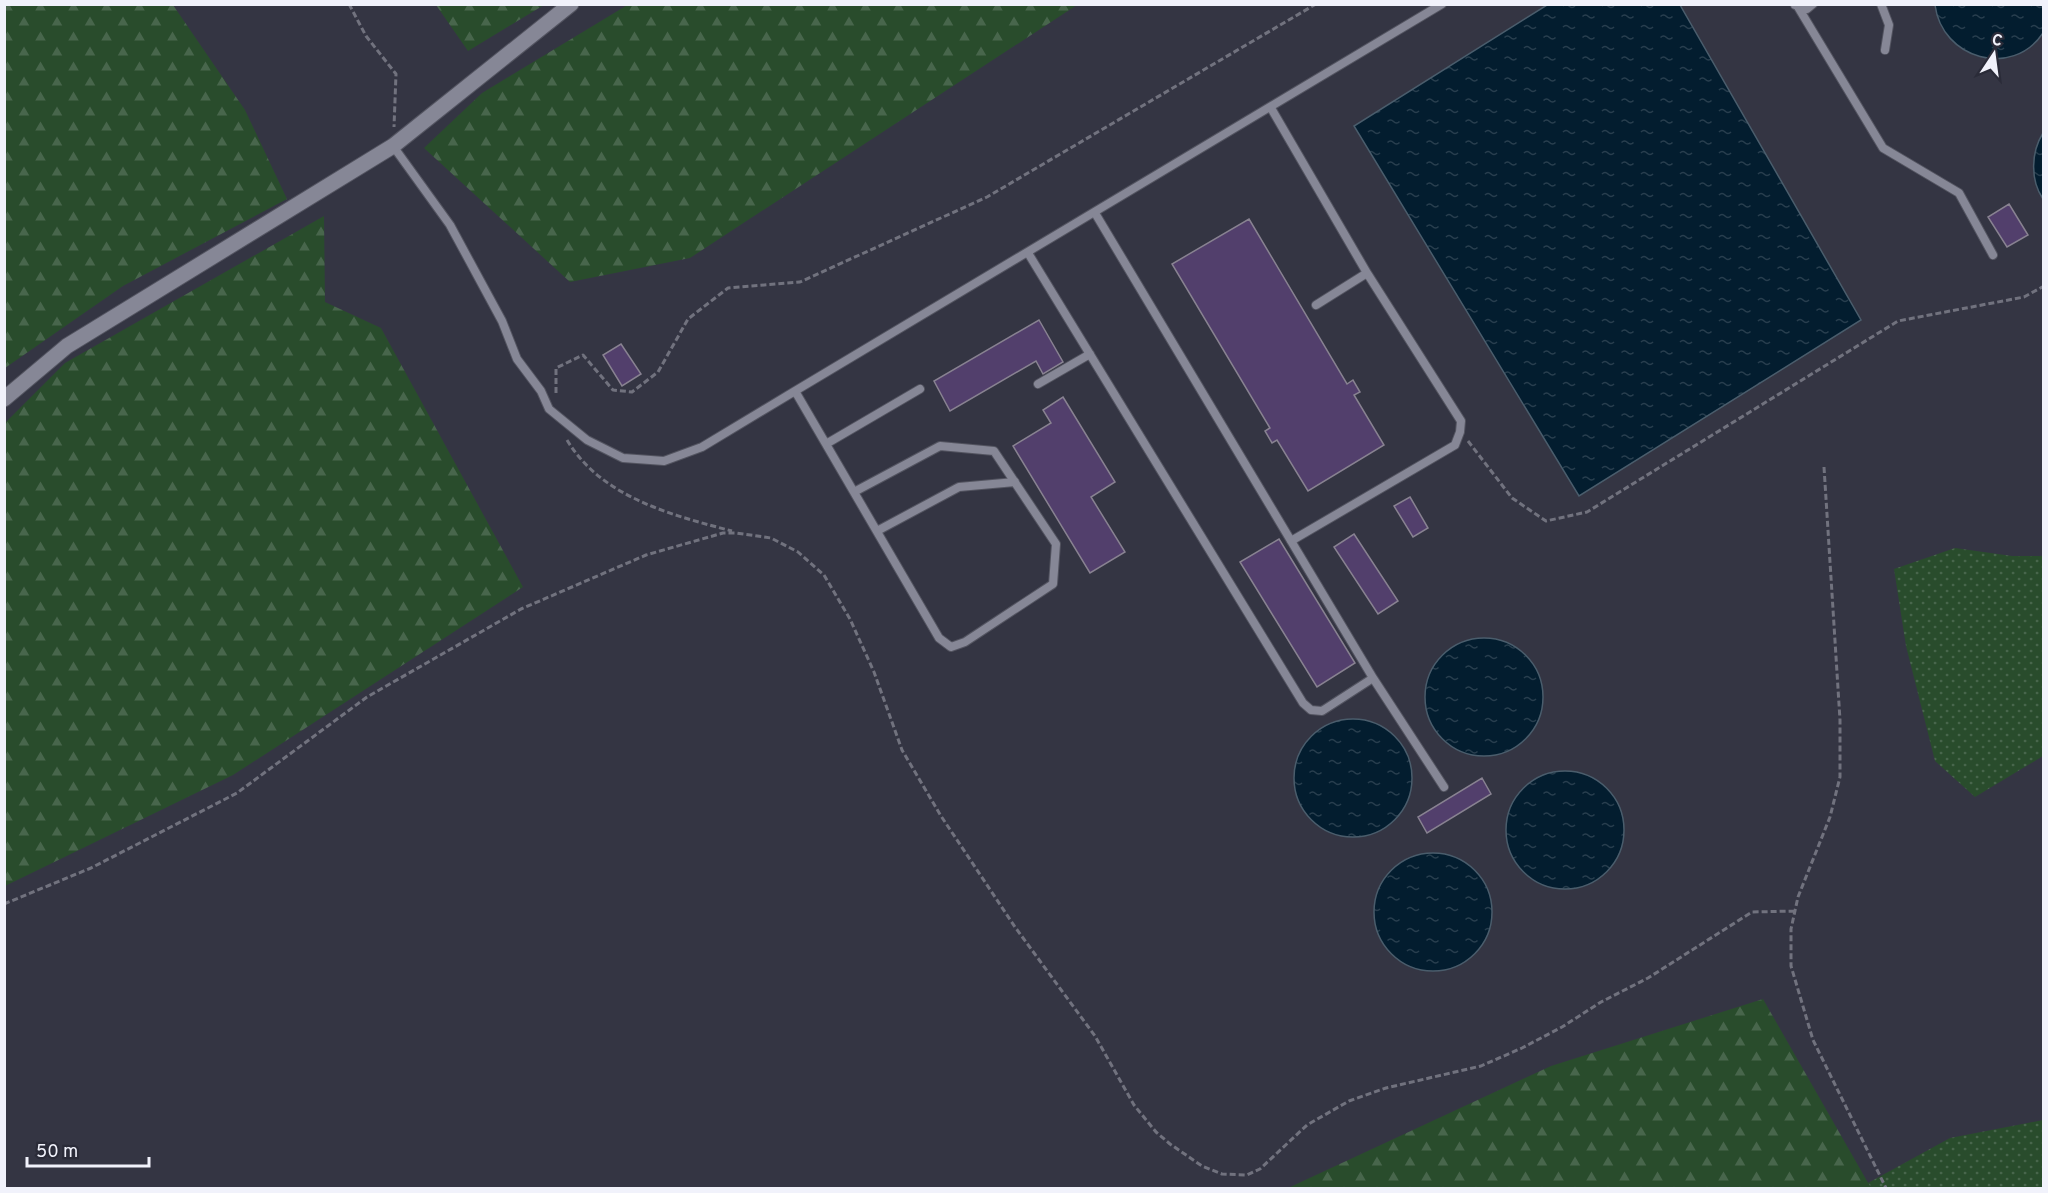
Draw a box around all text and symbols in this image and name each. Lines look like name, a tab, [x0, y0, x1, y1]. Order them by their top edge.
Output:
north arrow	[1964, 24, 2024, 84]
text: С	[1990, 30, 2004, 52]
scale bar	[27, 1130, 148, 1168]
text: 50 m	[36, 1141, 78, 1164]

